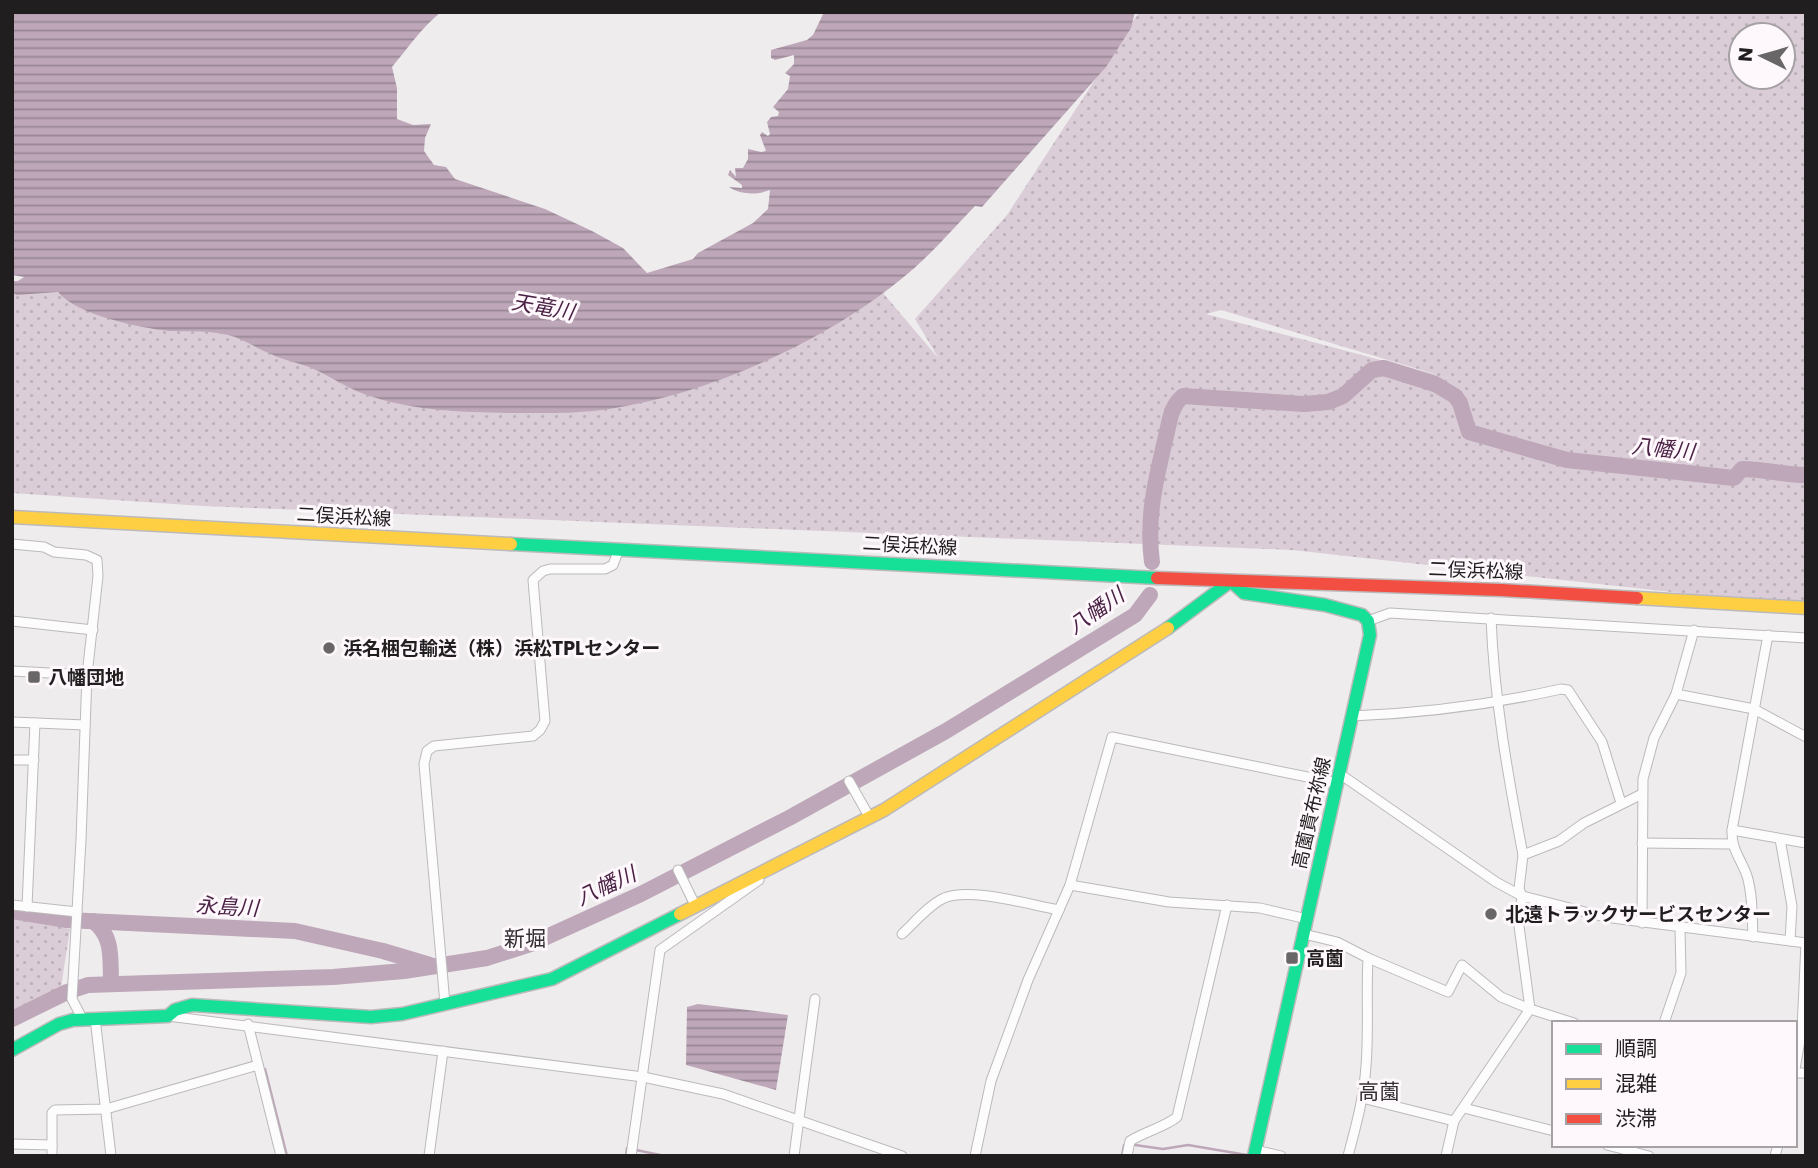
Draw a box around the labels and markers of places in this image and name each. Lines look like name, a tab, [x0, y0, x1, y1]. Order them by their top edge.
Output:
place label: 浜名梱包輸送（株）浜松TPLセンター	[343, 635, 660, 662]
marker: 浜名梱包輸送（株）浜松TPLセンター	[321, 640, 337, 656]
place label: 八幡団地	[48, 664, 124, 691]
marker: 八幡団地	[26, 669, 42, 685]
place label: 北遠トラックサービスセンター	[1505, 901, 1771, 928]
marker: 北遠トラックサービスセンター	[1483, 906, 1499, 922]
place label: 高薗	[1306, 945, 1344, 972]
marker: 高薗	[1284, 950, 1300, 966]

